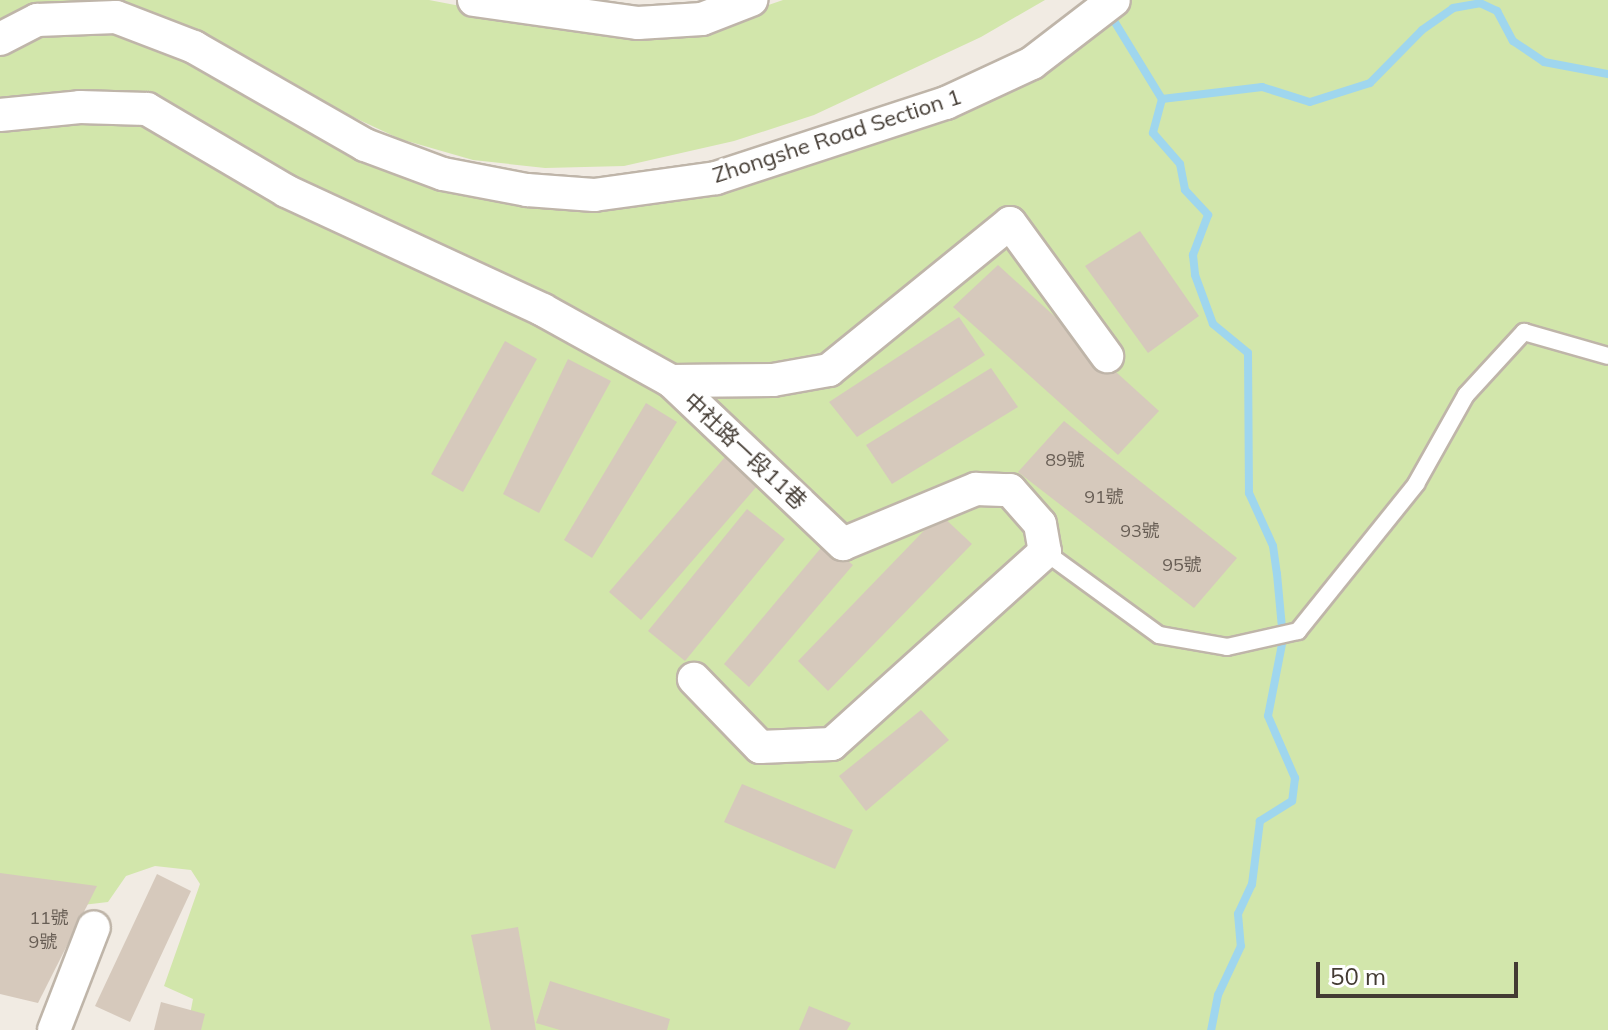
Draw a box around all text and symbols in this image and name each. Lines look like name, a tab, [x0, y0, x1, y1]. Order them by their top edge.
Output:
street label: Zhongshe Road Section 1	[709, 83, 965, 189]
street label: 中社路一段11巷	[678, 387, 812, 515]
house number: 89號	[1045, 449, 1085, 471]
house number: 91號	[1084, 486, 1124, 508]
house number: 93號	[1120, 520, 1160, 542]
house number: 95號	[1162, 554, 1202, 576]
house number: 11號	[29, 907, 69, 929]
house number: 9號	[29, 931, 57, 953]
scale bar	[1320, 946, 1522, 996]
text: 50 m	[1330, 961, 1386, 991]

